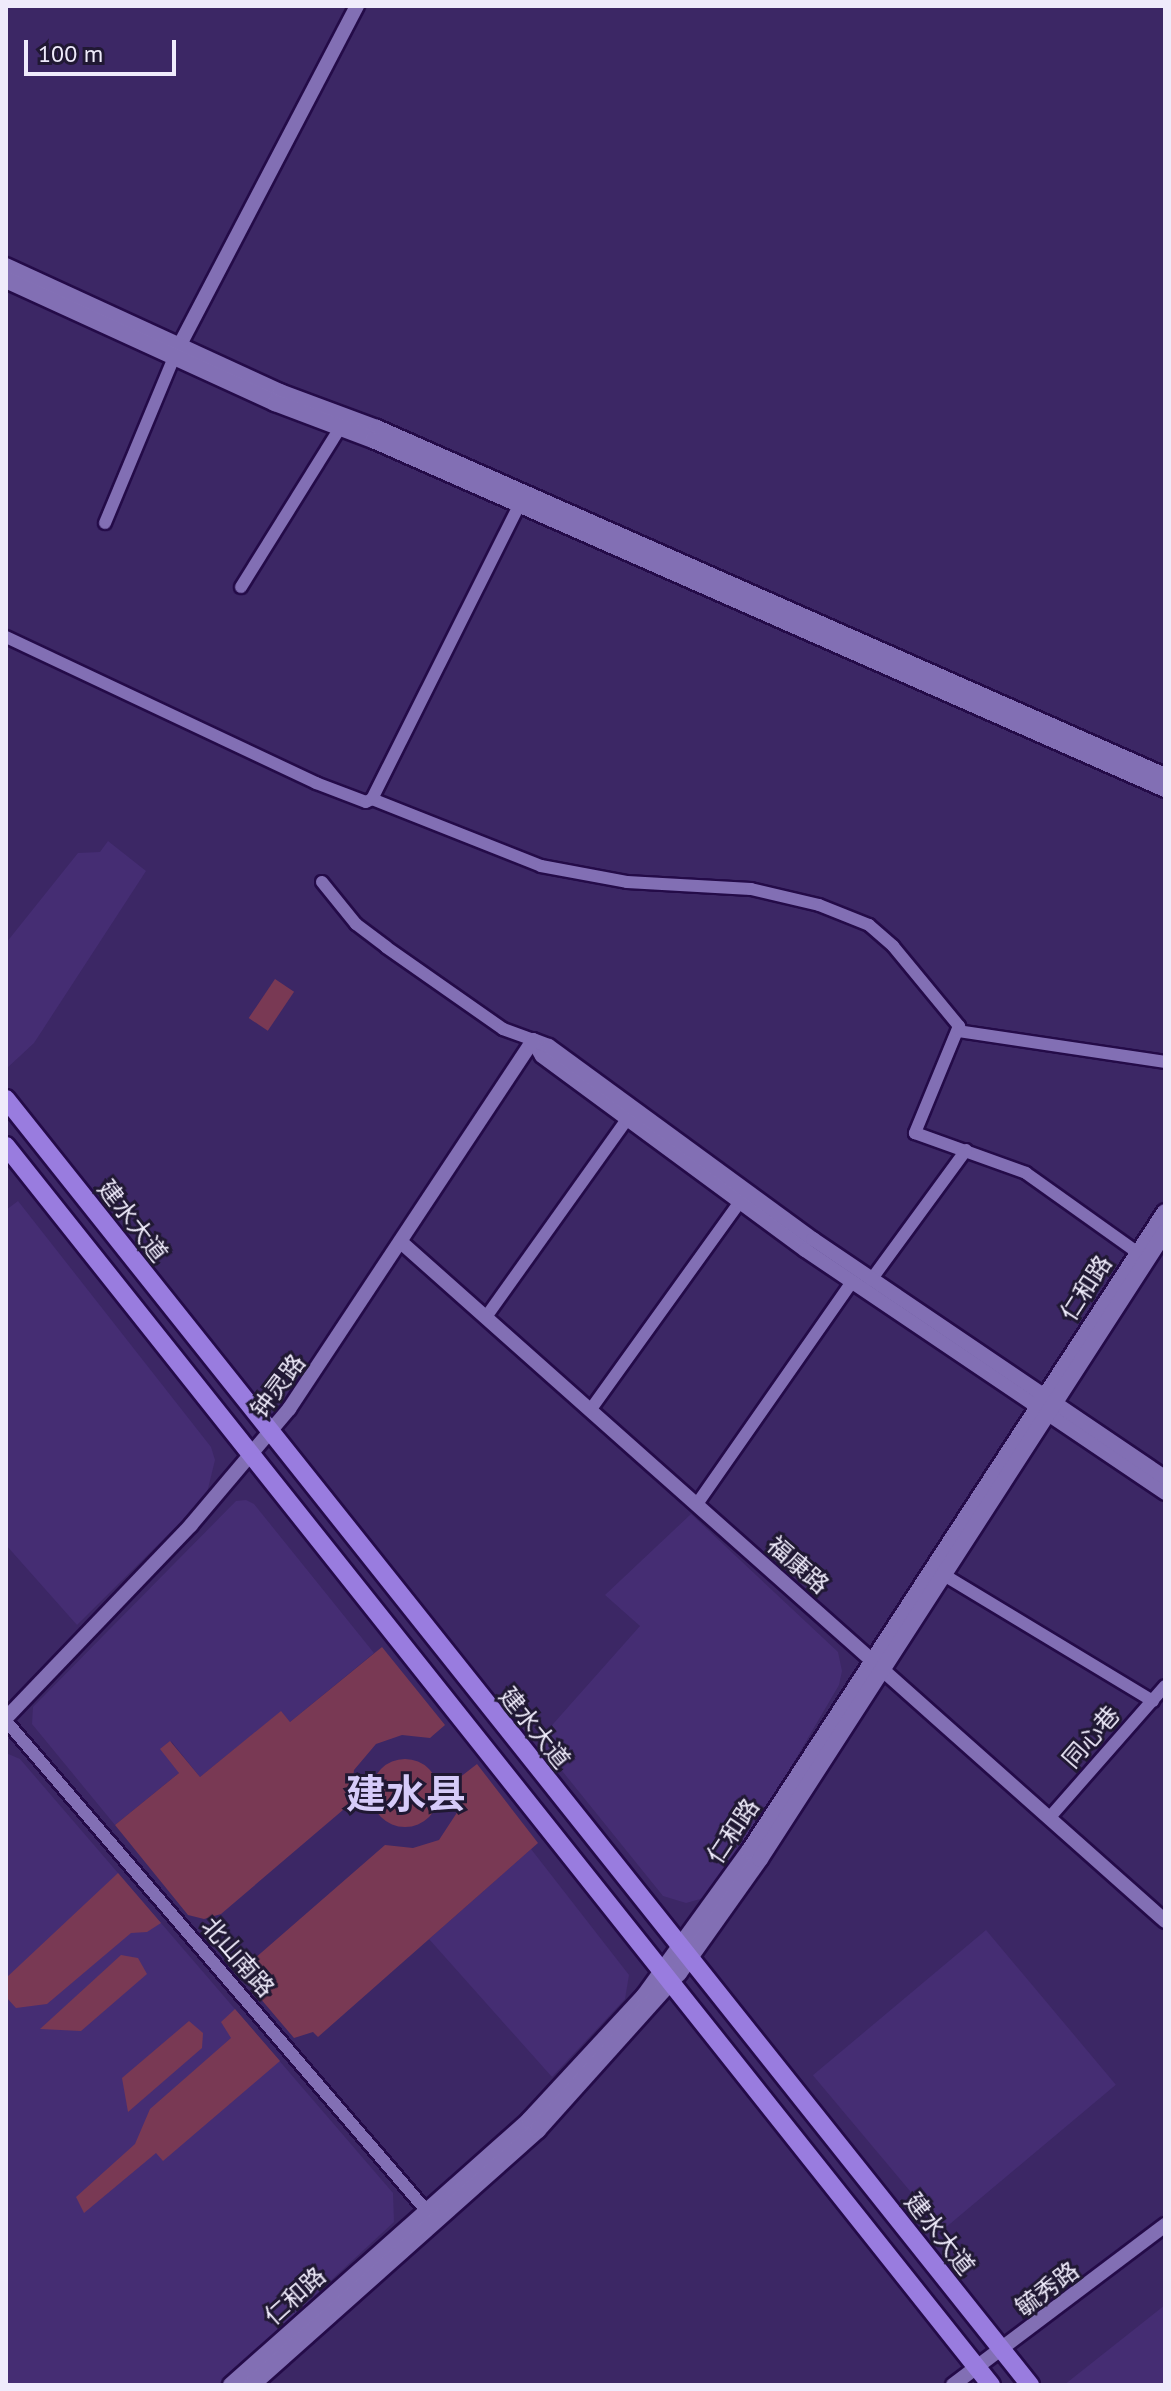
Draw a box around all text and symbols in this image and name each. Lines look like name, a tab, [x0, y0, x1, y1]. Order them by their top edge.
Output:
scale bar	[28, 24, 180, 74]
text: 100 m	[38, 38, 103, 69]
street label: 建水大道	[92, 1174, 174, 1268]
street label: 仁和路	[1054, 1250, 1118, 1326]
street label: 钟灵路	[245, 1349, 311, 1423]
street label: 福康路	[761, 1531, 835, 1599]
street label: 建水大道	[494, 1682, 576, 1774]
street label: 同心巷	[1057, 1700, 1125, 1774]
district label: 建水县	[346, 1769, 466, 1817]
street label: 仁和路	[701, 1793, 765, 1869]
street label: 北山南路	[196, 1911, 280, 2003]
street label: 建水大道	[899, 2187, 981, 2281]
street label: 毓秀路	[1010, 2256, 1084, 2322]
street label: 仁和路	[259, 2261, 331, 2331]

